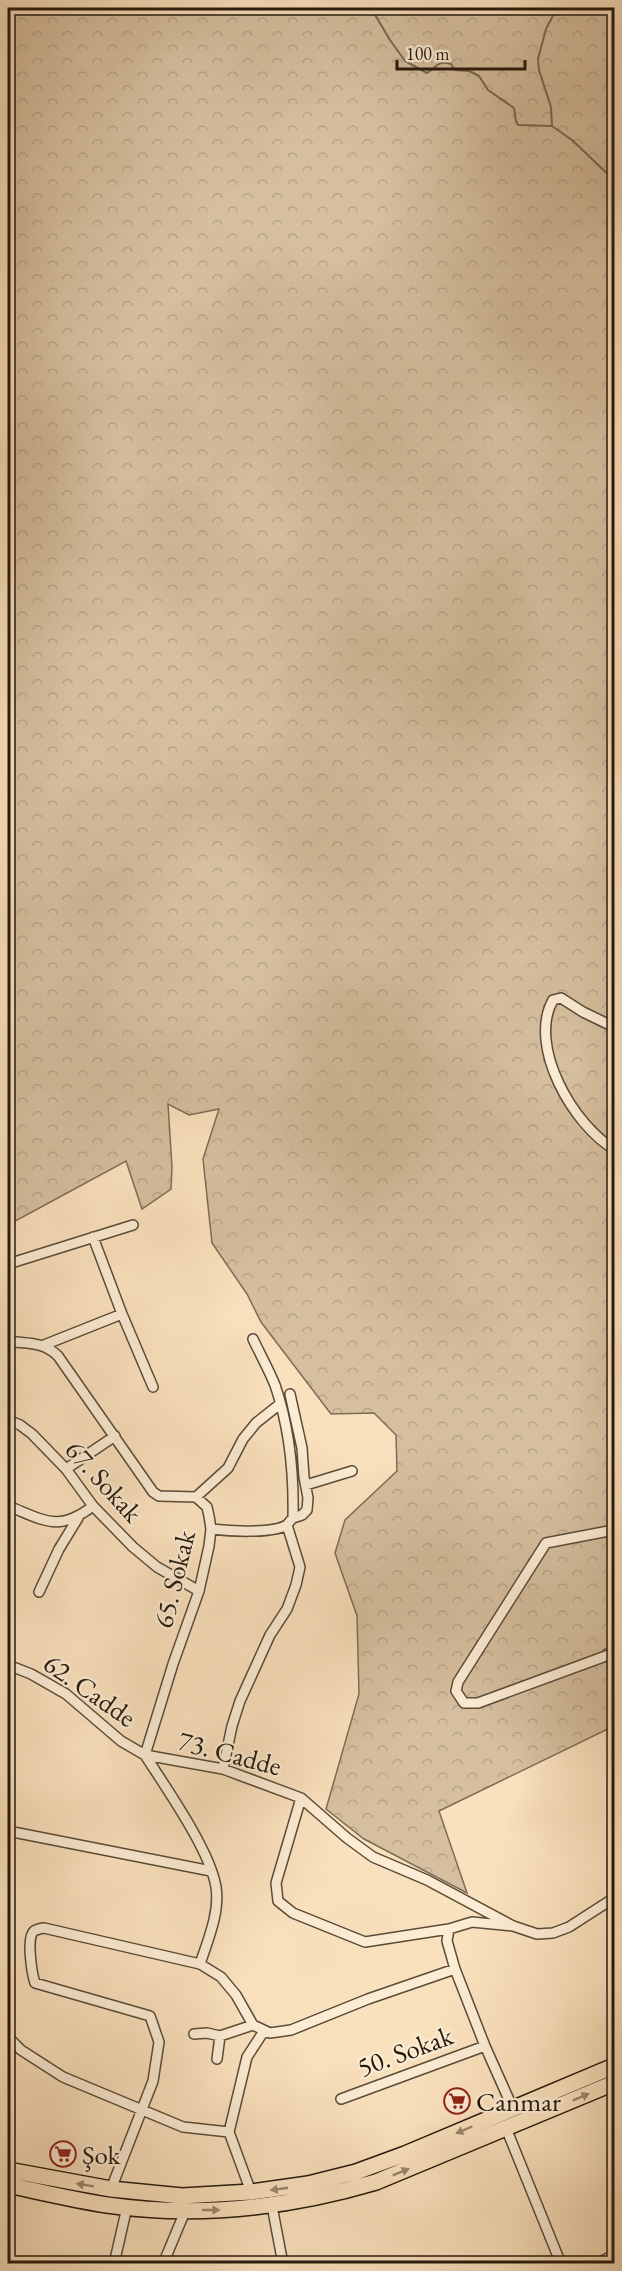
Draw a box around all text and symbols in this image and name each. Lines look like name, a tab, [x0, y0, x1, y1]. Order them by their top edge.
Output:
scale bar	[397, 33, 524, 71]
text: 100 m	[406, 42, 450, 65]
street label: 67. Sokak	[58, 1432, 150, 1530]
street label: 65. Sokak	[145, 1526, 203, 1631]
street label: 62. Cadde	[37, 1645, 143, 1735]
street label: 73. Cadde	[175, 1722, 285, 1784]
street label: 50. Sokak	[352, 2017, 458, 2084]
place label: Canmar	[476, 2084, 561, 2119]
supermarket icon: Canmar	[442, 2086, 472, 2116]
one-way arrow	[572, 2092, 590, 2101]
one-way arrow	[455, 2126, 473, 2135]
place label: Şok	[82, 2137, 121, 2172]
supermarket icon: Şok	[48, 2139, 78, 2169]
one-way arrow	[392, 2166, 410, 2176]
one-way arrow	[75, 2180, 94, 2189]
one-way arrow	[269, 2184, 288, 2193]
one-way arrow	[201, 2205, 220, 2215]

